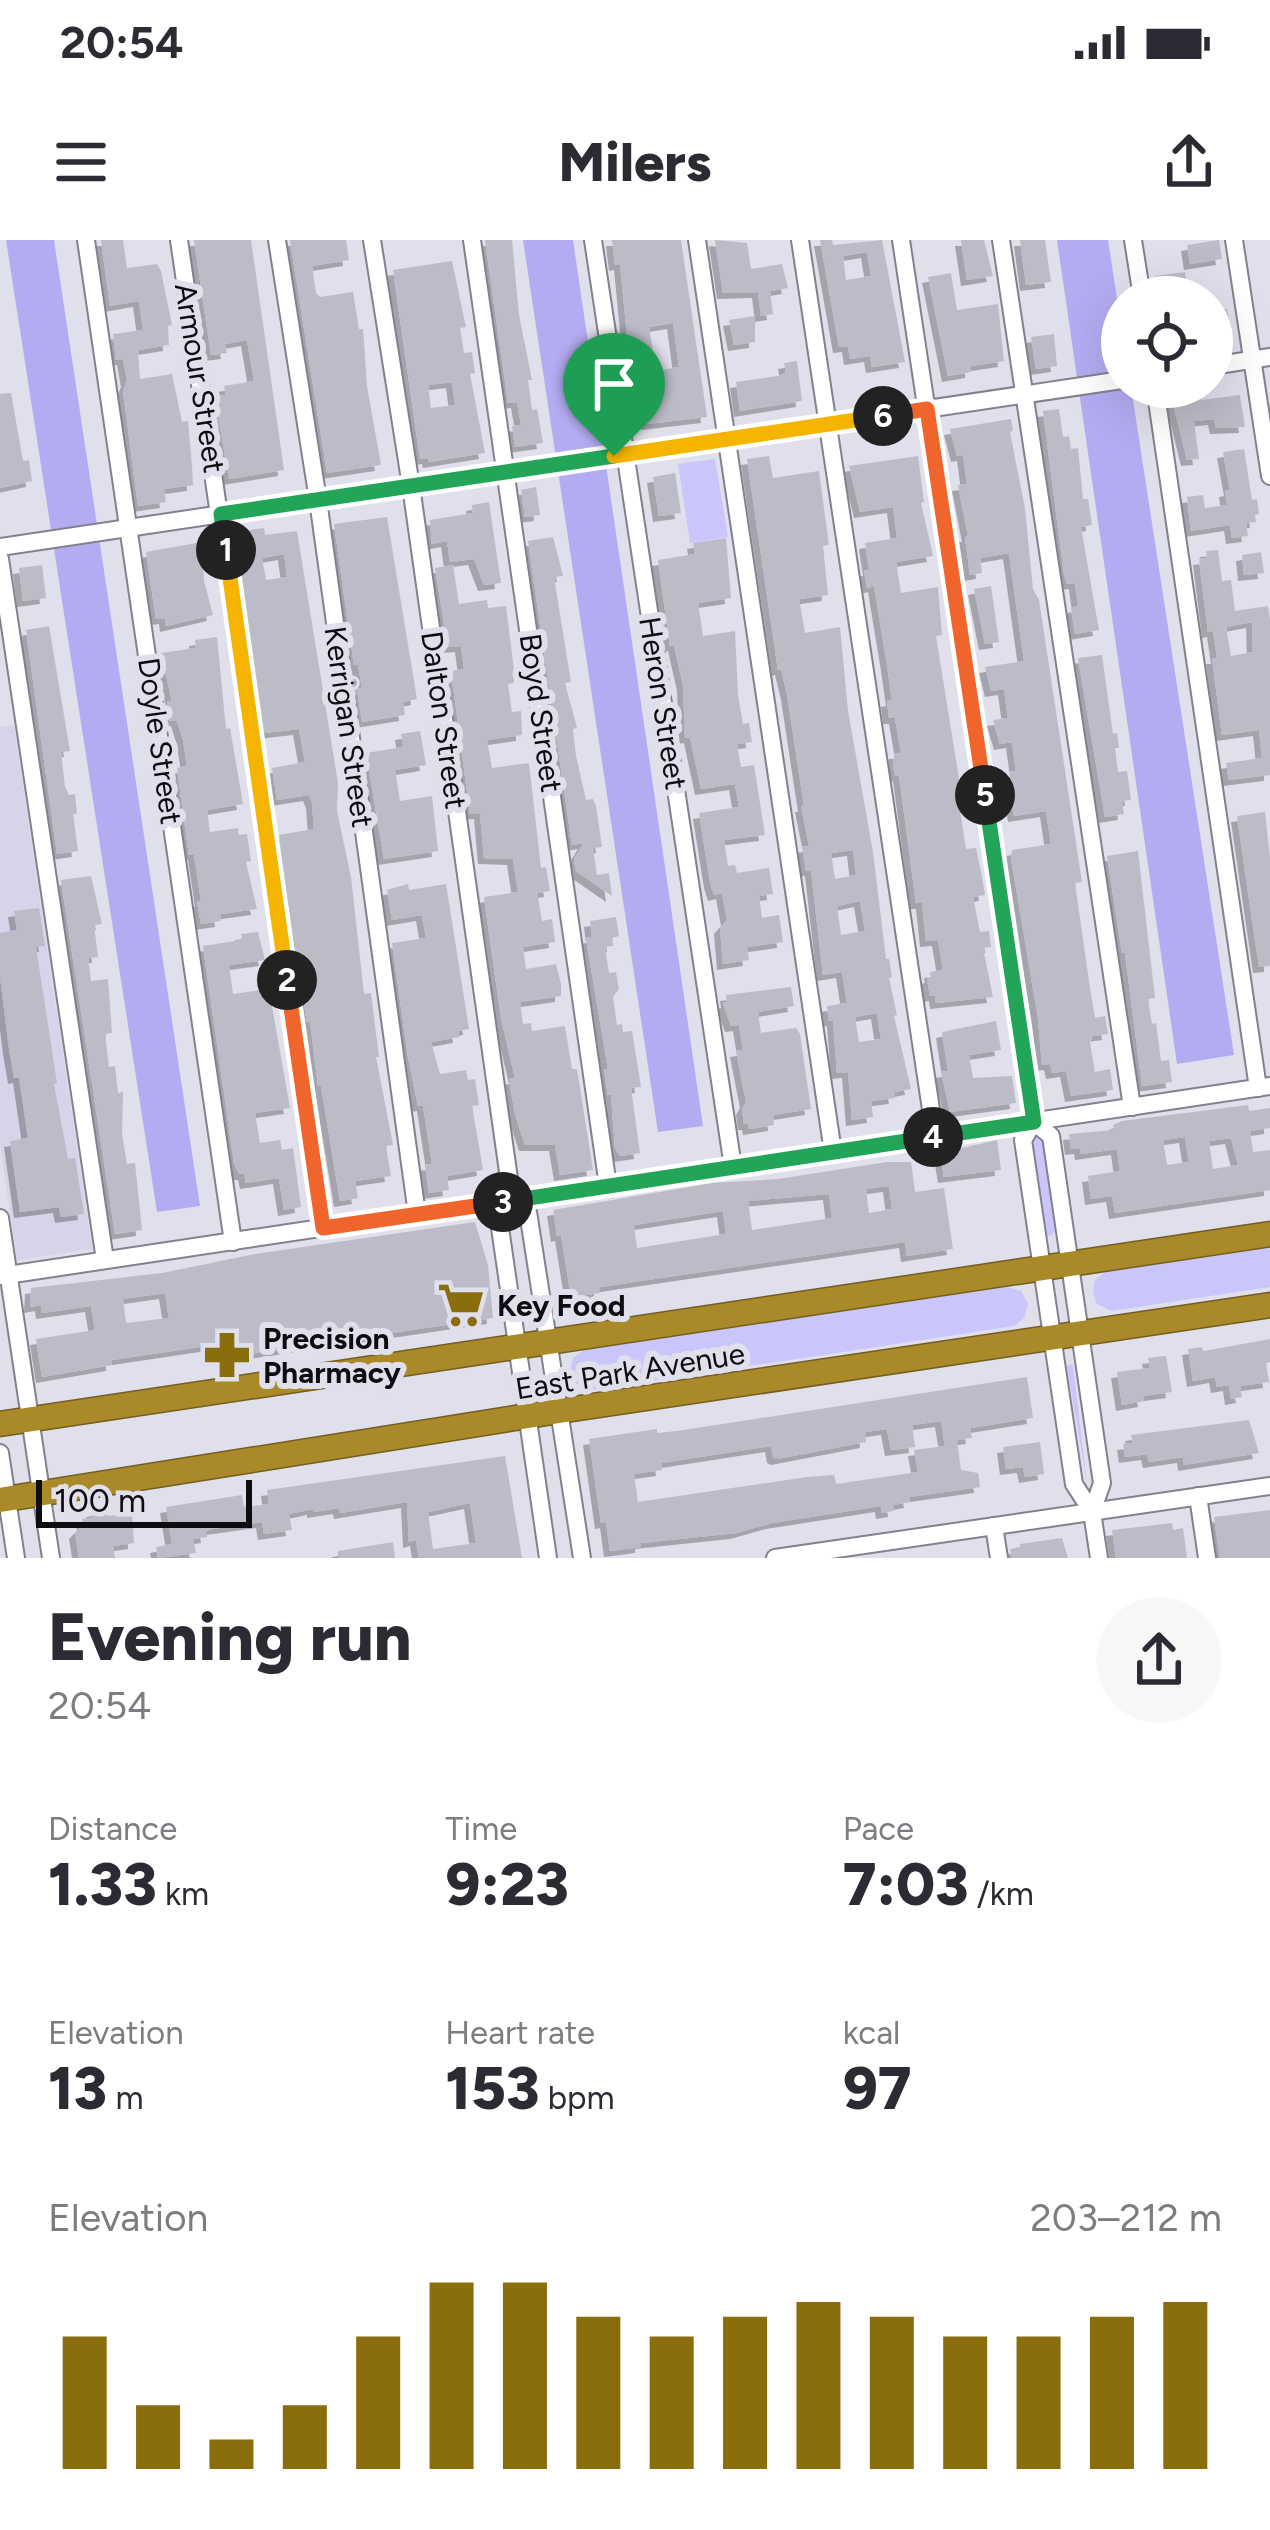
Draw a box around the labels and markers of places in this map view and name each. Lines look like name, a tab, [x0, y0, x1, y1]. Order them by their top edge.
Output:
pin	[563, 333, 665, 456]
pin: 6	[853, 386, 913, 446]
pin: 1	[196, 520, 256, 580]
pin: 5	[955, 765, 1015, 825]
pin: 2	[257, 950, 317, 1010]
pin: 4	[903, 1107, 963, 1167]
pin: 3	[473, 1172, 533, 1232]
supermarket icon: Key Food	[436, 1280, 486, 1330]
place label: Key Food	[497, 1287, 626, 1324]
place label: Precision Pharmacy	[263, 1320, 401, 1391]
pharmacy icon: Precision Pharmacy	[202, 1330, 252, 1380]

